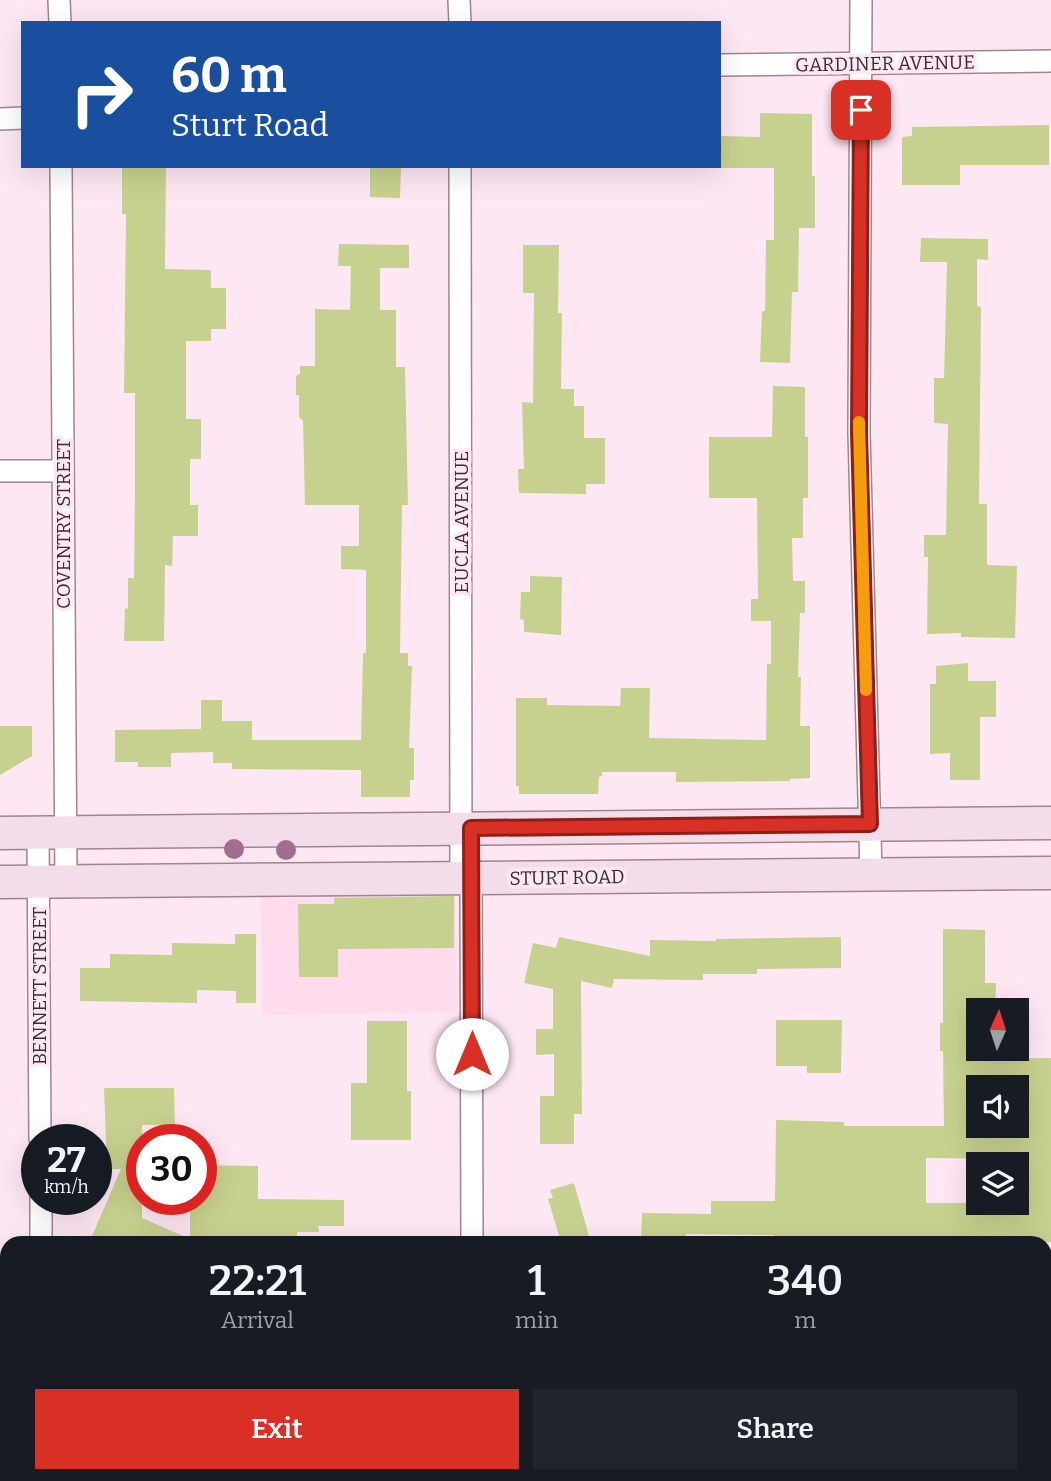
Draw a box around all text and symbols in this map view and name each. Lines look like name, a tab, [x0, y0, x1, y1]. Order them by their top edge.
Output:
text: 60 m	[171, 46, 287, 105]
icon: right	[56, 49, 147, 140]
street label: GARDINER AVENUE	[795, 50, 975, 77]
pin	[831, 80, 891, 140]
icon: arrive	[842, 91, 880, 129]
text: Sturt Road	[171, 106, 329, 144]
street label: COVENTRY STREET	[52, 439, 75, 609]
street label: EUCLA AVENUE	[450, 451, 473, 593]
street label: STURT ROAD	[509, 865, 625, 890]
street label: BENNETT STREET	[28, 907, 51, 1065]
north arrow	[966, 998, 1029, 1060]
map controls	[966, 998, 1029, 1215]
position arrow	[435, 1017, 509, 1091]
button: sound	[966, 1075, 1029, 1138]
speed limit sign: 30	[126, 1124, 217, 1215]
text: 27	[47, 1139, 86, 1181]
button: layers	[966, 1152, 1029, 1215]
text: km/h	[44, 1176, 89, 1198]
text: 22:21	[209, 1256, 306, 1306]
text: 1	[528, 1256, 546, 1306]
text: 340	[767, 1256, 843, 1306]
text: Arrival	[221, 1306, 294, 1334]
text: min	[515, 1306, 558, 1334]
text: m	[794, 1306, 816, 1334]
button: Exit	[35, 1389, 519, 1469]
button: Share	[533, 1389, 1017, 1469]

